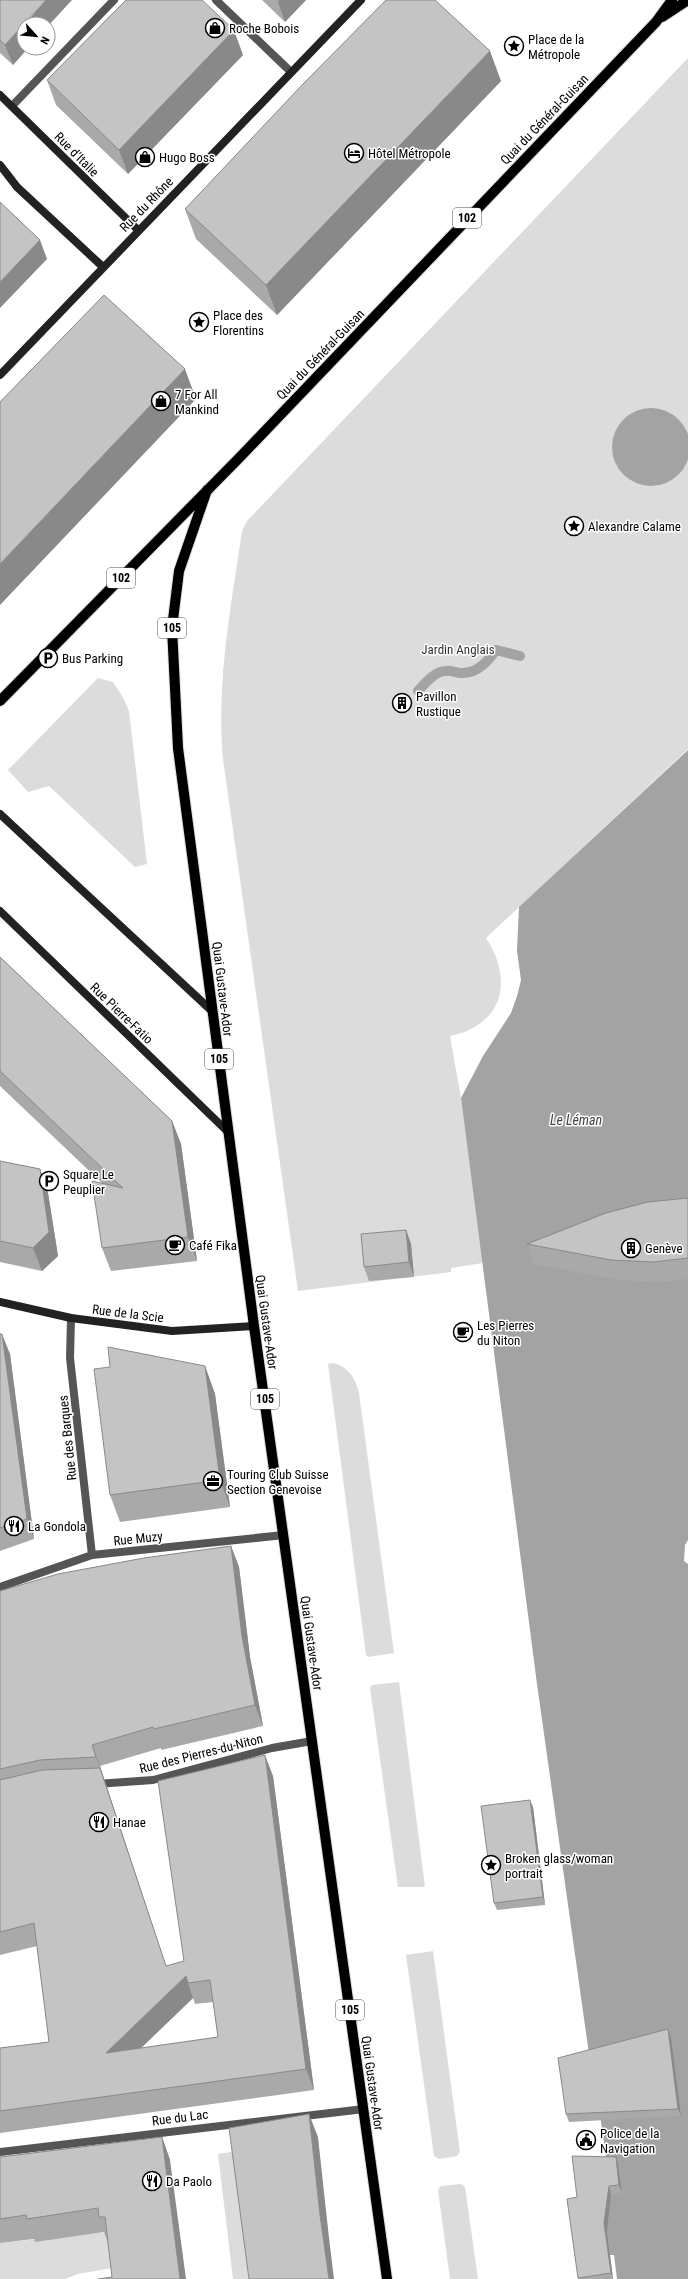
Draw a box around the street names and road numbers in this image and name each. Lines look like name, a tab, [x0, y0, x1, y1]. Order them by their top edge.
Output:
street label: Quai du Général-Guisan	[497, 71, 591, 168]
street label: Rue d'Italie	[51, 129, 102, 180]
street label: Rue du Rhône	[117, 174, 176, 235]
road number: 102	[453, 208, 481, 228]
street label: Quai du Général-Guisan	[273, 306, 367, 403]
road number: 102	[107, 568, 135, 588]
road number: 105	[158, 618, 186, 638]
street label: Quai Gustave-Ador	[209, 941, 236, 1037]
street label: Rue Pierre-Fatio	[87, 980, 156, 1047]
road number: 105	[205, 1049, 233, 1069]
street label: Quai Gustave-Ador	[252, 1274, 281, 1370]
street label: Rue de la Scie	[91, 1302, 164, 1325]
road number: 105	[251, 1389, 279, 1409]
street label: Rue des Barques	[56, 1394, 79, 1481]
street label: Rue Muzy	[113, 1528, 164, 1549]
street label: Quai Gustave-Ador	[297, 1595, 326, 1691]
street label: Rue des Pierres-du-Niton	[138, 1731, 264, 1776]
road number: 105	[336, 2000, 364, 2020]
street label: Quai Gustave-Ador	[358, 2035, 387, 2131]
street label: Rue du Lac	[151, 2107, 209, 2128]

